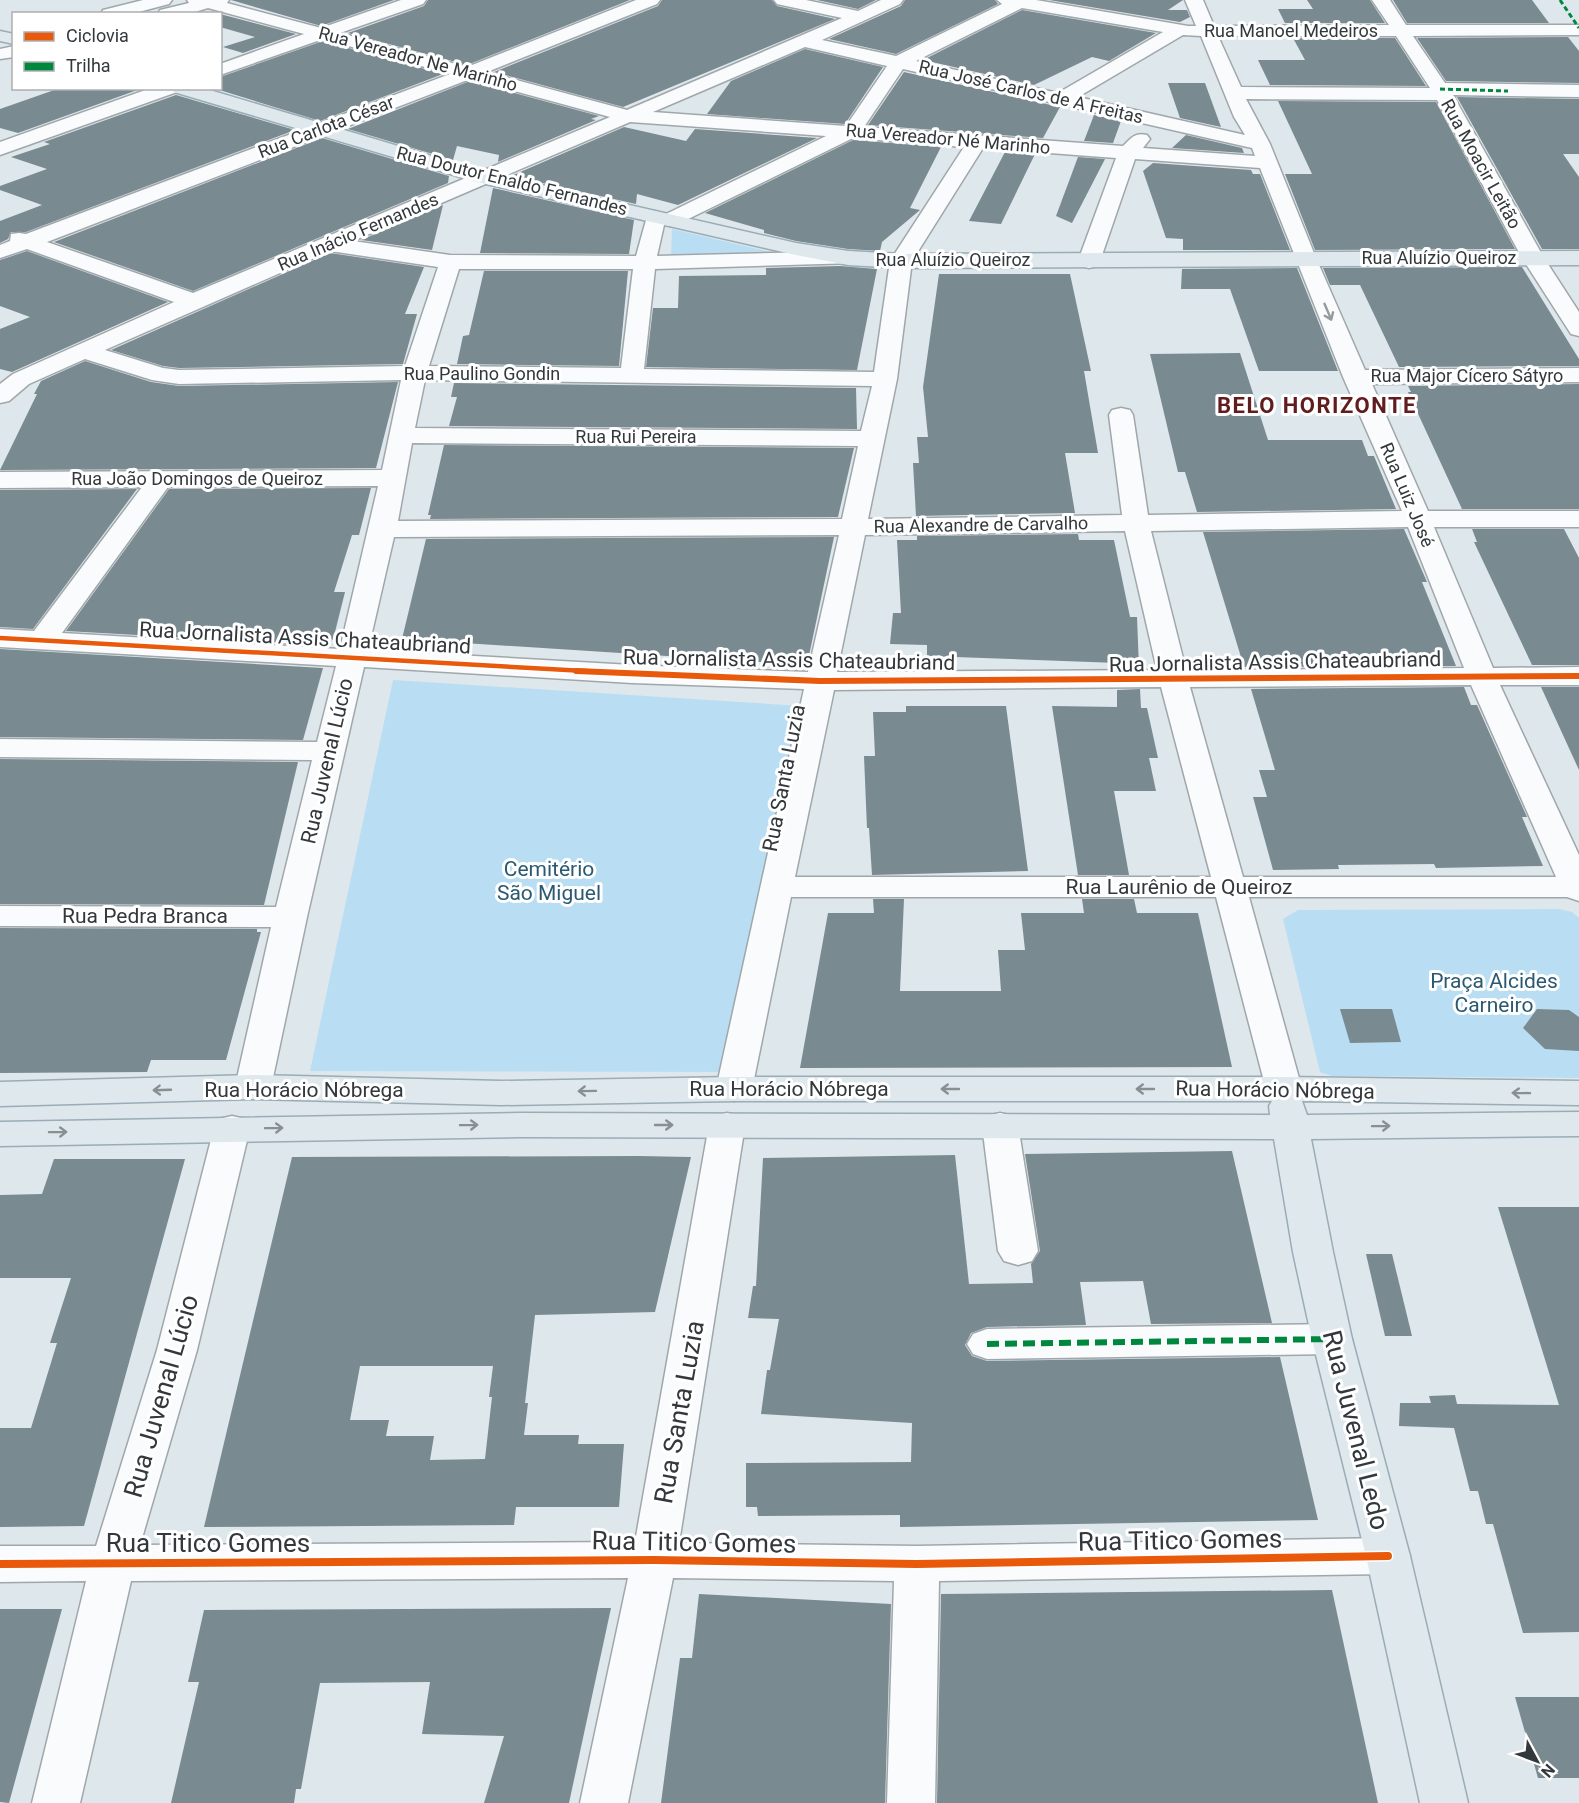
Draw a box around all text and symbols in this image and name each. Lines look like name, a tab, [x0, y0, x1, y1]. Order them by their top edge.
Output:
legend	[12, 12, 222, 90]
street label: Rua Manoel Medeiros	[1204, 20, 1378, 41]
street label: Rua Vereador Ne Marinho	[316, 22, 520, 95]
text: Ciclovia	[66, 25, 129, 46]
text: Trilha	[66, 55, 111, 76]
street label: Rua José Carlos de A Freitas	[917, 55, 1145, 128]
street label: Rua Carlota César	[255, 91, 397, 162]
street label: Rua Moacir Leitão	[1437, 95, 1526, 232]
street label: Rua Vereador Né Marinho	[845, 119, 1051, 158]
street label: Rua Doutor Enaldo Fernandes	[395, 142, 630, 219]
street label: Rua Inácio Fernandes	[274, 188, 441, 275]
street label: Rua Aluízio Queiroz	[1361, 247, 1517, 268]
street label: Rua Aluízio Queiroz	[875, 249, 1031, 270]
one-way arrow	[1323, 303, 1334, 321]
street label: Rua Paulino Gondin	[404, 363, 560, 384]
street label: Rua Major Cícero Sátyro	[1371, 365, 1563, 386]
district label: BELO HORIZONTE	[1217, 393, 1417, 418]
street label: Rua Rui Pereira	[575, 426, 697, 447]
street label: Rua Luiz José	[1376, 439, 1439, 550]
street label: Rua João Domingos de Queiroz	[71, 468, 323, 489]
street label: Rua Alexandre de Carvalho	[874, 512, 1088, 537]
street label: Rua Jornalista Assis Chateaubriand	[138, 617, 472, 659]
street label: Rua Jornalista Assis Chateaubriand	[623, 645, 955, 675]
street label: Rua Jornalista Assis Chateaubriand	[1109, 647, 1441, 677]
street label: Rua Juvenal Lúcio	[296, 676, 358, 846]
street label: Rua Santa Luzia	[758, 702, 810, 854]
park label: Cemitério São Miguel	[497, 857, 601, 905]
street label: Rua Laurênio de Queiroz	[1065, 875, 1293, 899]
street label: Rua Pedra Branca	[62, 904, 228, 928]
park label: Praça Alcides Carneiro	[1430, 969, 1558, 1017]
street label: Rua Horácio Nóbrega	[1175, 1076, 1375, 1104]
street label: Rua Horácio Nóbrega	[689, 1077, 889, 1101]
street label: Rua Horácio Nóbrega	[204, 1078, 404, 1102]
one-way arrow	[941, 1083, 961, 1095]
one-way arrow	[1136, 1083, 1156, 1095]
one-way arrow	[152, 1084, 172, 1095]
one-way arrow	[578, 1086, 598, 1097]
one-way arrow	[1511, 1087, 1531, 1099]
one-way arrow	[459, 1119, 479, 1131]
one-way arrow	[654, 1119, 674, 1131]
one-way arrow	[1370, 1120, 1390, 1132]
one-way arrow	[264, 1122, 284, 1134]
one-way arrow	[48, 1127, 68, 1138]
street label: Rua Juvenal Lúcio	[118, 1291, 204, 1501]
street label: Rua Santa Luzia	[648, 1318, 710, 1506]
street label: Rua Juvenal Ledo	[1317, 1327, 1395, 1533]
street label: Rua Titico Gomes	[1077, 1523, 1283, 1557]
street label: Rua Titico Gomes	[591, 1525, 797, 1559]
street label: Rua Titico Gomes	[106, 1528, 310, 1558]
north arrow	[1507, 1731, 1567, 1791]
text: N	[1537, 1760, 1559, 1781]

